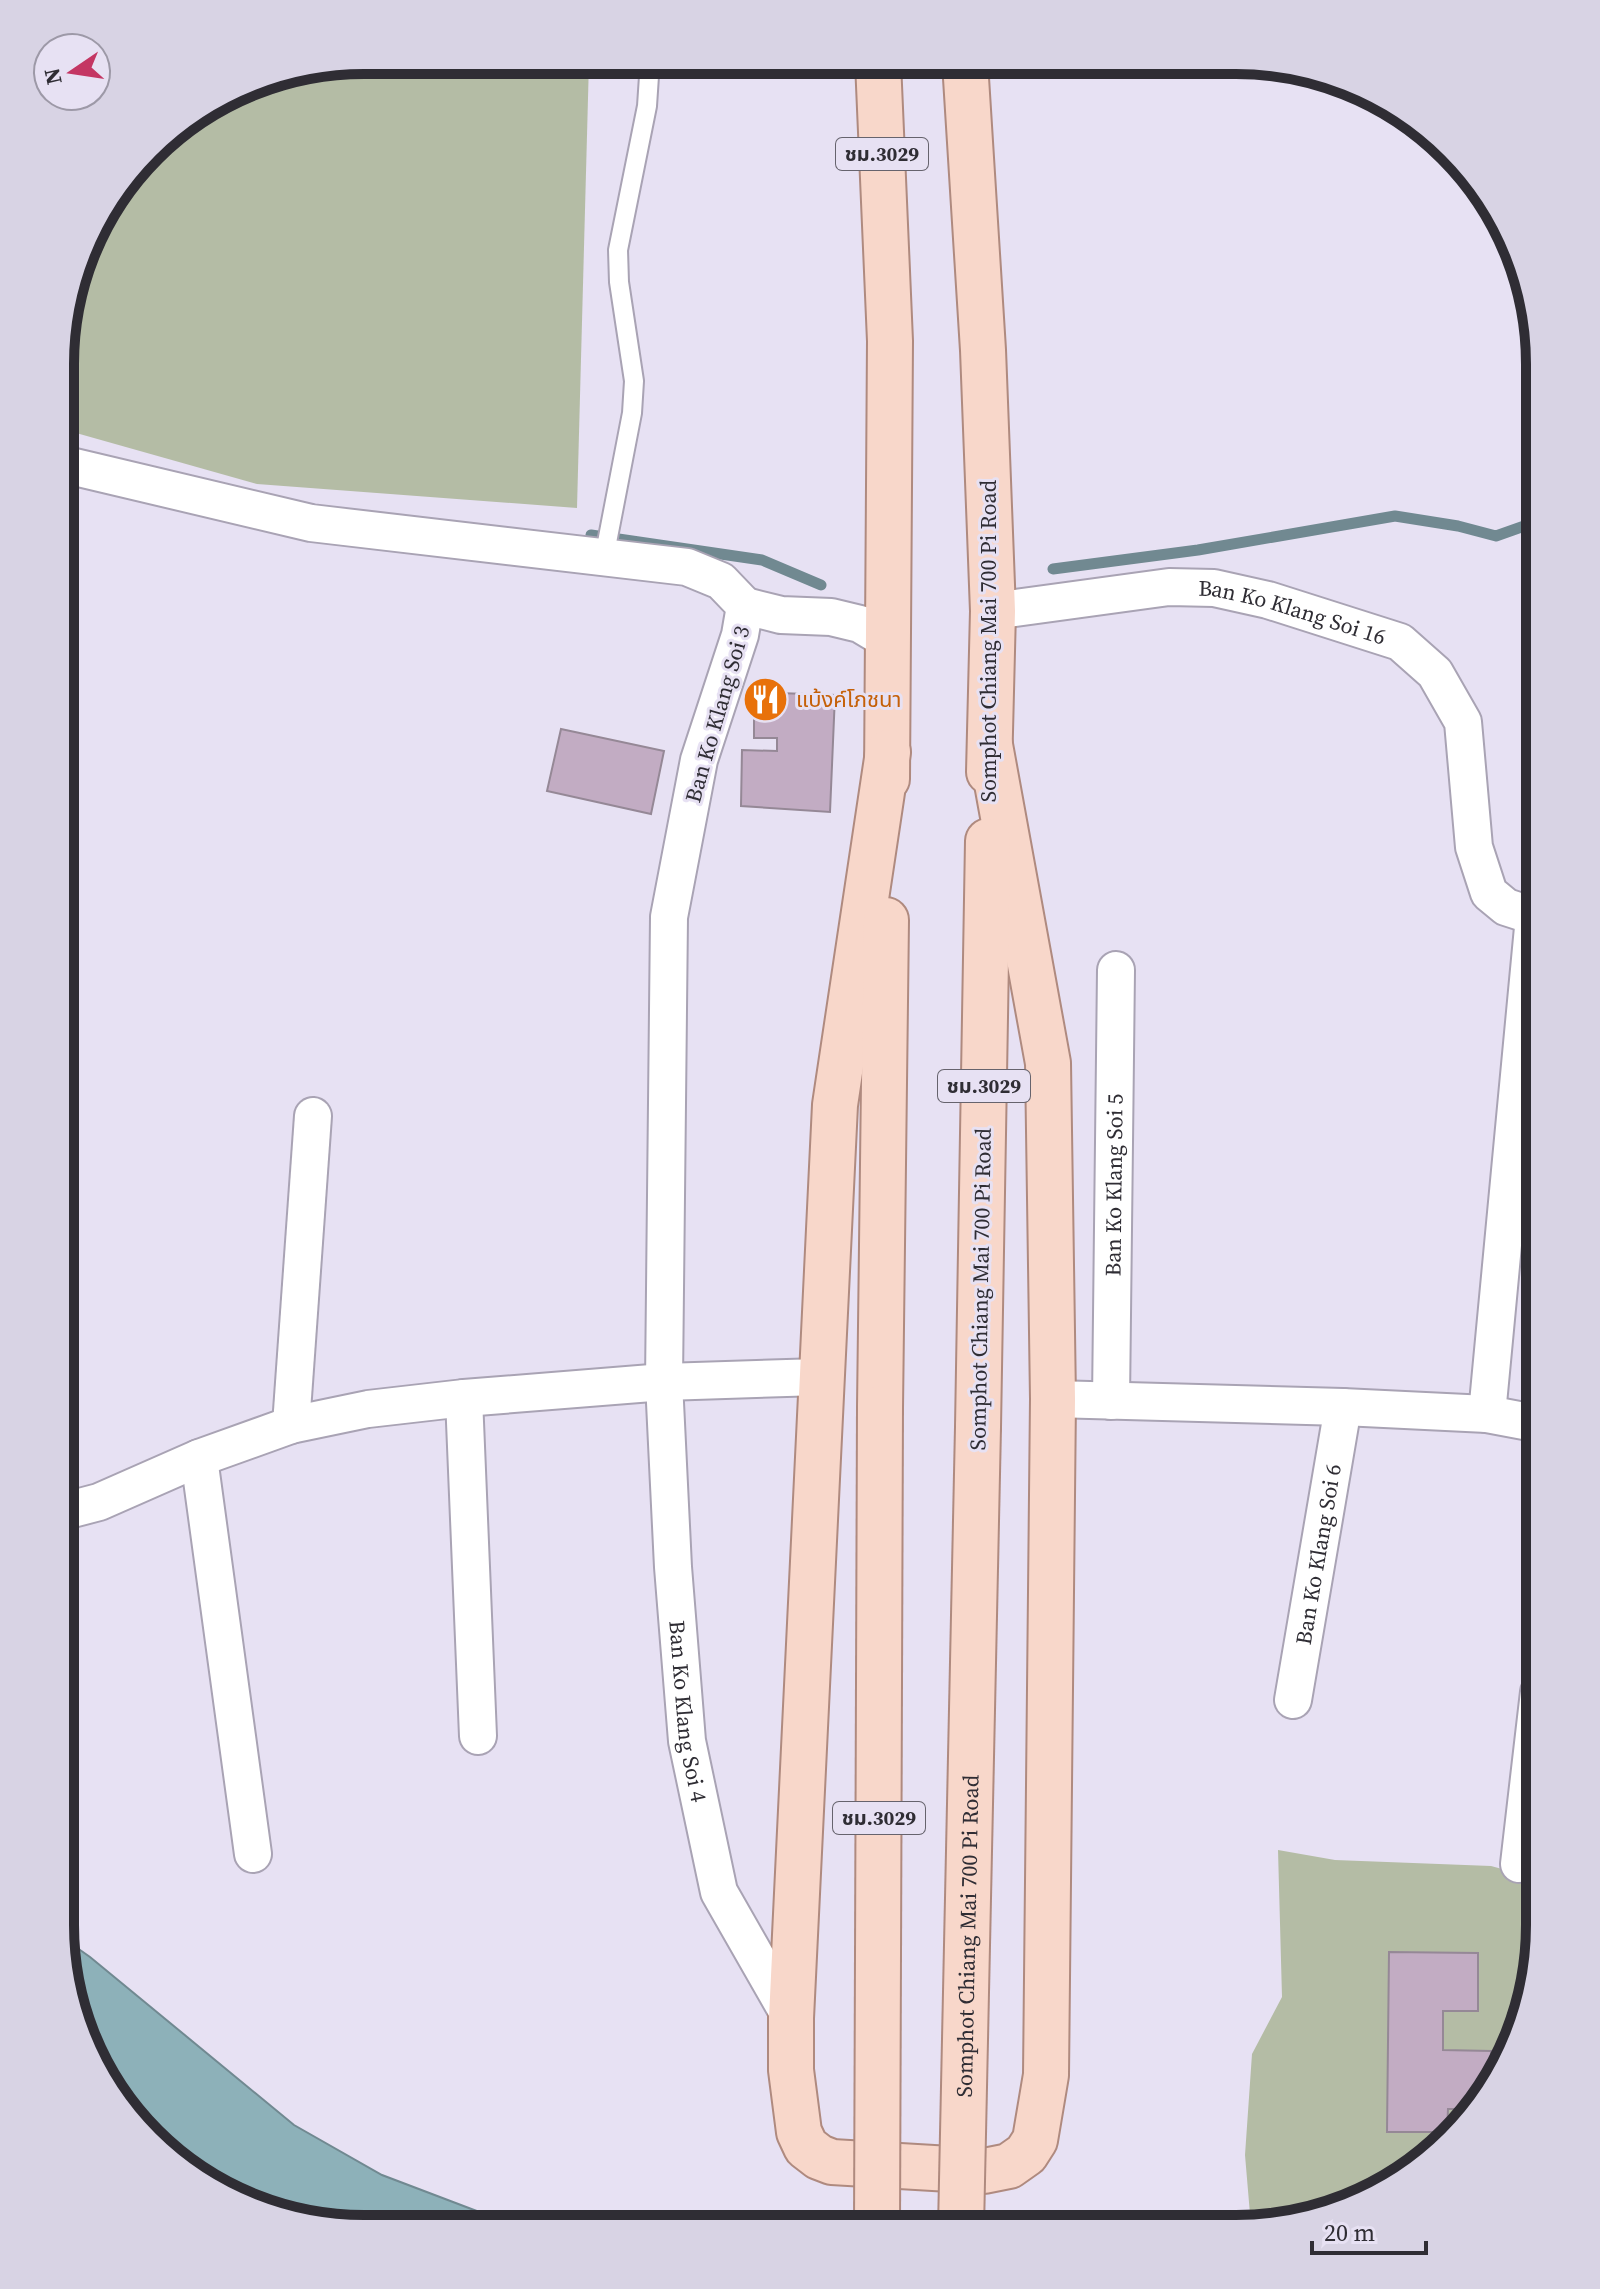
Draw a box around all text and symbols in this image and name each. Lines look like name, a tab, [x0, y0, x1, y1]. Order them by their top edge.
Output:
north arrow	[32, 32, 112, 112]
text: N	[36, 65, 69, 88]
road number: ชม.3029	[836, 138, 928, 170]
street label: Somphot Chiang Mai 700 Pi Road	[973, 479, 1003, 802]
street label: Ban Ko Klang Soi 16	[1198, 573, 1390, 652]
street label: Ban Ko Klang Soi 3	[677, 622, 757, 806]
restaurant icon: แบ้งค์โภชนา	[741, 675, 789, 723]
place label: แบ้งค์โภชนา	[796, 684, 901, 714]
road number: ชม.3029	[938, 1070, 1030, 1102]
street label: Ban Ko Klang Soi 5	[1097, 1093, 1130, 1277]
street label: Somphot Chiang Mai 700 Pi Road	[962, 1127, 998, 1451]
street label: Ban Ko Klang Soi 6	[1288, 1461, 1348, 1647]
street label: Ban Ko Klang Soi 4	[662, 1619, 715, 1805]
street label: Somphot Chiang Mai 700 Pi Road	[949, 1774, 986, 2098]
road number: ชม.3029	[833, 1802, 925, 1834]
scale bar	[1312, 2205, 1426, 2255]
text: 20 m	[1324, 2216, 1375, 2249]

